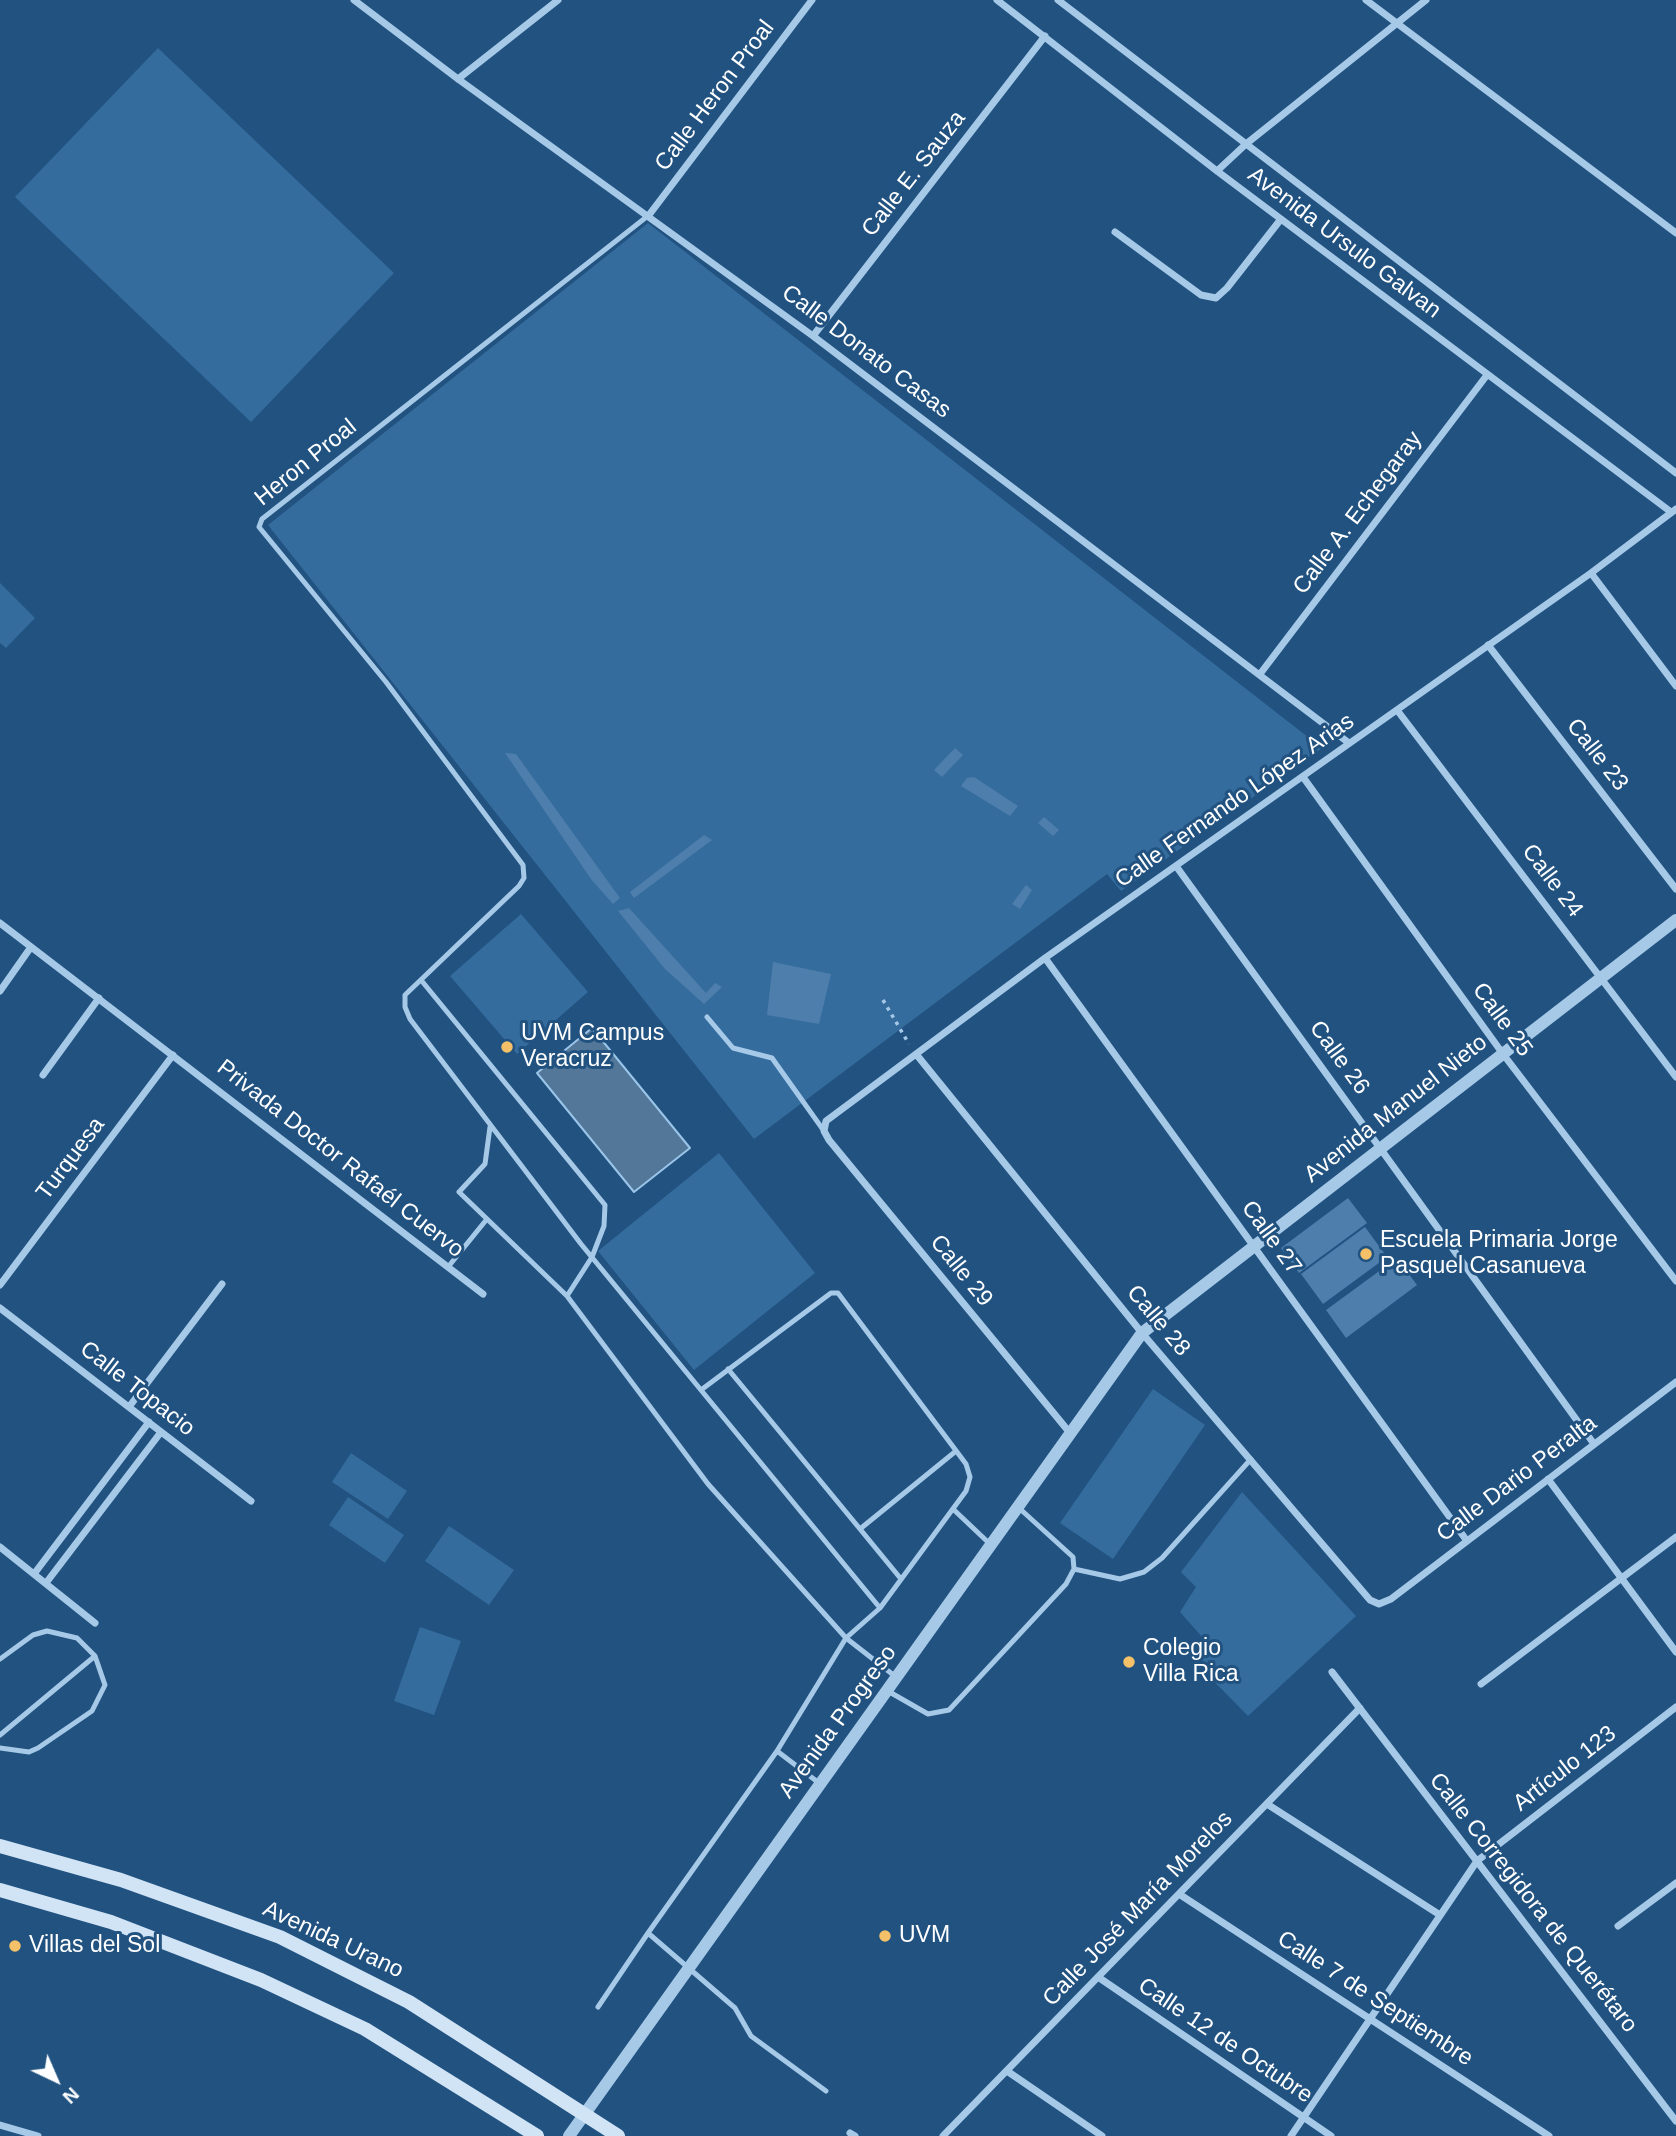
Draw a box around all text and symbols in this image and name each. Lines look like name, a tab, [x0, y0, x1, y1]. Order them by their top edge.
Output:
street label: Calle Heron Proal	[649, 15, 781, 177]
street label: Calle E. Sauza	[856, 106, 972, 242]
street label: Avenida Ursulo Galvan	[1242, 161, 1446, 325]
street label: Calle Donato Casas	[776, 279, 956, 425]
street label: Heron Proal	[250, 414, 362, 512]
street label: Calle A. Echegaray	[1288, 426, 1428, 600]
street label: Calle Fernando López Arias	[1110, 708, 1360, 894]
street label: Calle 23	[1560, 713, 1634, 797]
street label: Calle 24	[1516, 839, 1588, 923]
street label: Calle 25	[1466, 978, 1538, 1062]
street label: Calle 26	[1303, 1016, 1375, 1100]
place label: UVM Campus Veracruz	[521, 1020, 664, 1074]
street label: Avenida Manuel Nieto	[1299, 1029, 1493, 1189]
marker: UVM Campus Veracruz	[499, 1039, 515, 1055]
street label: Privada Doctor Rafaél Cuervo	[211, 1054, 469, 1264]
street label: Turquesa	[31, 1112, 111, 1206]
street label: Calle 27	[1235, 1196, 1307, 1280]
place label: Escuela Primaria Jorge Pasquel Casanueva	[1380, 1227, 1618, 1281]
street label: Calle 29	[924, 1230, 998, 1312]
marker: Escuela Primaria Jorge Pasquel Casanueva	[1358, 1246, 1374, 1262]
street label: Calle 28	[1120, 1280, 1196, 1362]
street label: Calle Topacio	[74, 1336, 200, 1442]
street label: Calle Dario Peralta	[1432, 1410, 1602, 1548]
place label: Colegio Villa Rica	[1143, 1635, 1238, 1689]
street label: Avenida Progreso	[773, 1640, 903, 1804]
marker: Colegio Villa Rica	[1121, 1654, 1137, 1670]
street label: Artículo 123	[1508, 1720, 1622, 1818]
street label: Calle Corregidora de Querétaro	[1423, 1768, 1643, 2038]
street label: Calle José María Morelos	[1038, 1806, 1238, 2012]
street label: Avenida Urano	[258, 1895, 408, 1985]
place label: UVM	[899, 1922, 950, 1950]
street label: Calle 7 de Septiembre	[1272, 1925, 1478, 2073]
marker: UVM	[877, 1928, 893, 1944]
place label: Villas del Sol	[29, 1932, 160, 1960]
marker: Villas del Sol	[7, 1938, 23, 1954]
street label: Calle 12 de Octubre	[1132, 1972, 1318, 2110]
north arrow	[21, 2045, 91, 2115]
text: N	[59, 2083, 83, 2108]

